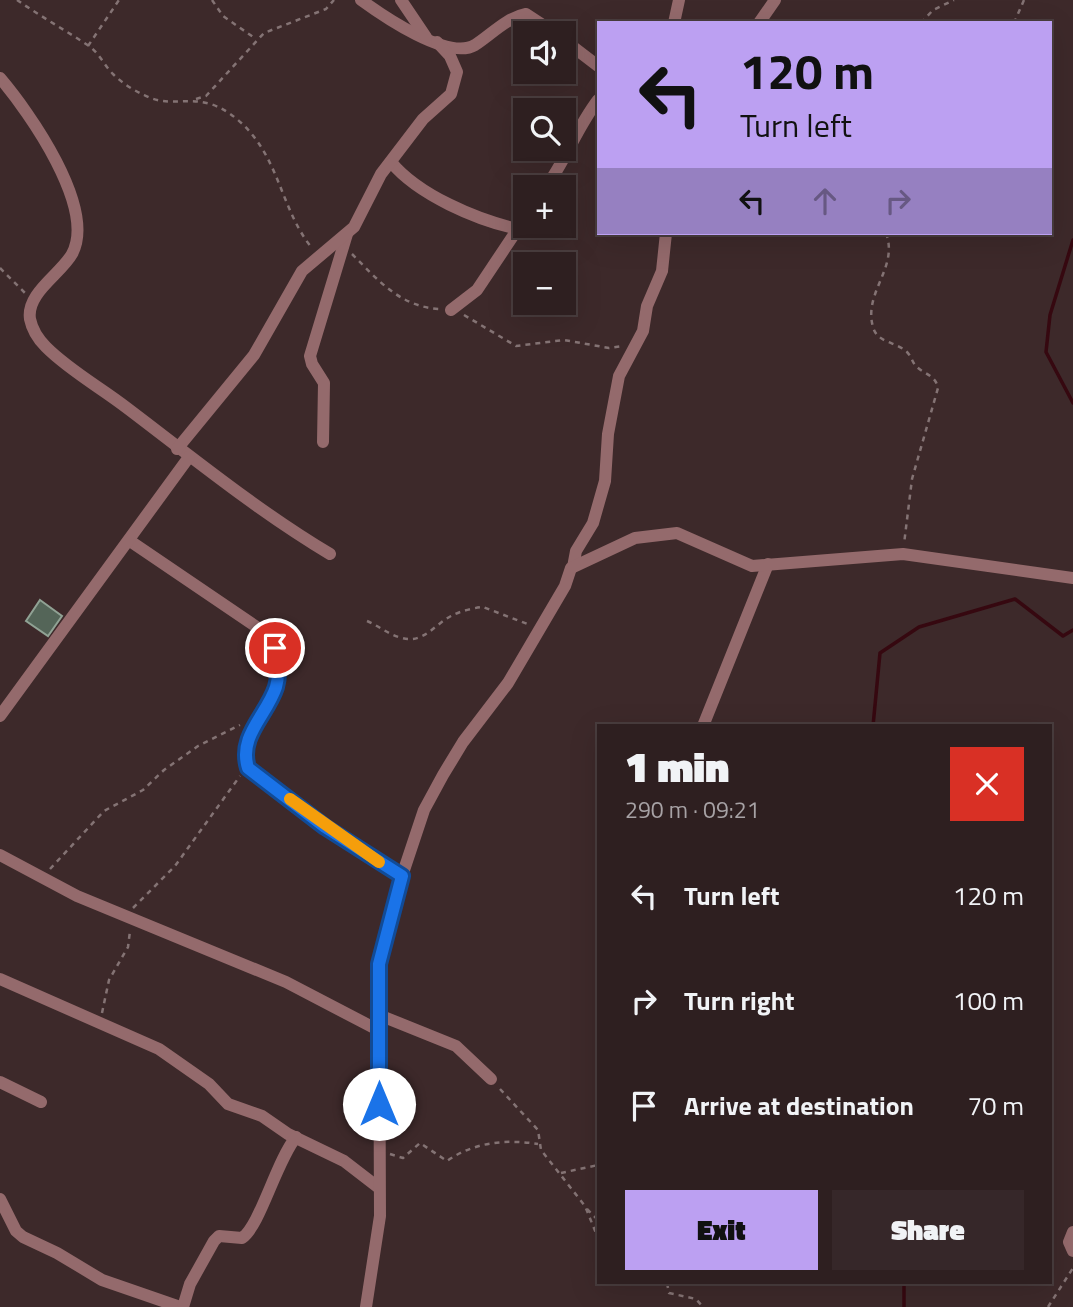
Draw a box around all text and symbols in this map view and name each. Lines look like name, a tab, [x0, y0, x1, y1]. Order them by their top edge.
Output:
map controls	[513, 21, 576, 315]
button: sound	[513, 21, 576, 84]
text: 120 m	[740, 33, 874, 108]
icon: left	[625, 49, 716, 140]
button: search	[513, 98, 576, 161]
text: Turn left	[740, 101, 852, 149]
button: +	[513, 175, 576, 238]
icon: left	[733, 182, 771, 220]
icon: ahead	[806, 182, 844, 220]
icon: right	[879, 182, 917, 220]
button: −	[513, 252, 576, 315]
pin	[245, 618, 305, 678]
icon: arrive	[256, 629, 294, 667]
text: 1 min	[625, 734, 729, 798]
button: close	[950, 747, 1024, 821]
text: 290 m · 09:21	[625, 792, 760, 827]
text: Turn left	[684, 876, 779, 915]
text: 120 m	[953, 876, 1024, 915]
icon: left	[625, 877, 663, 915]
text: Turn right	[684, 981, 795, 1020]
text: 100 m	[953, 981, 1024, 1020]
icon: right	[625, 982, 663, 1020]
position arrow	[342, 1067, 416, 1141]
text: Arrive at destination	[684, 1086, 914, 1125]
text: 70 m	[967, 1086, 1024, 1125]
icon: arrive	[625, 1087, 663, 1125]
button: Exit	[625, 1190, 818, 1270]
button: Share	[832, 1190, 1024, 1270]

